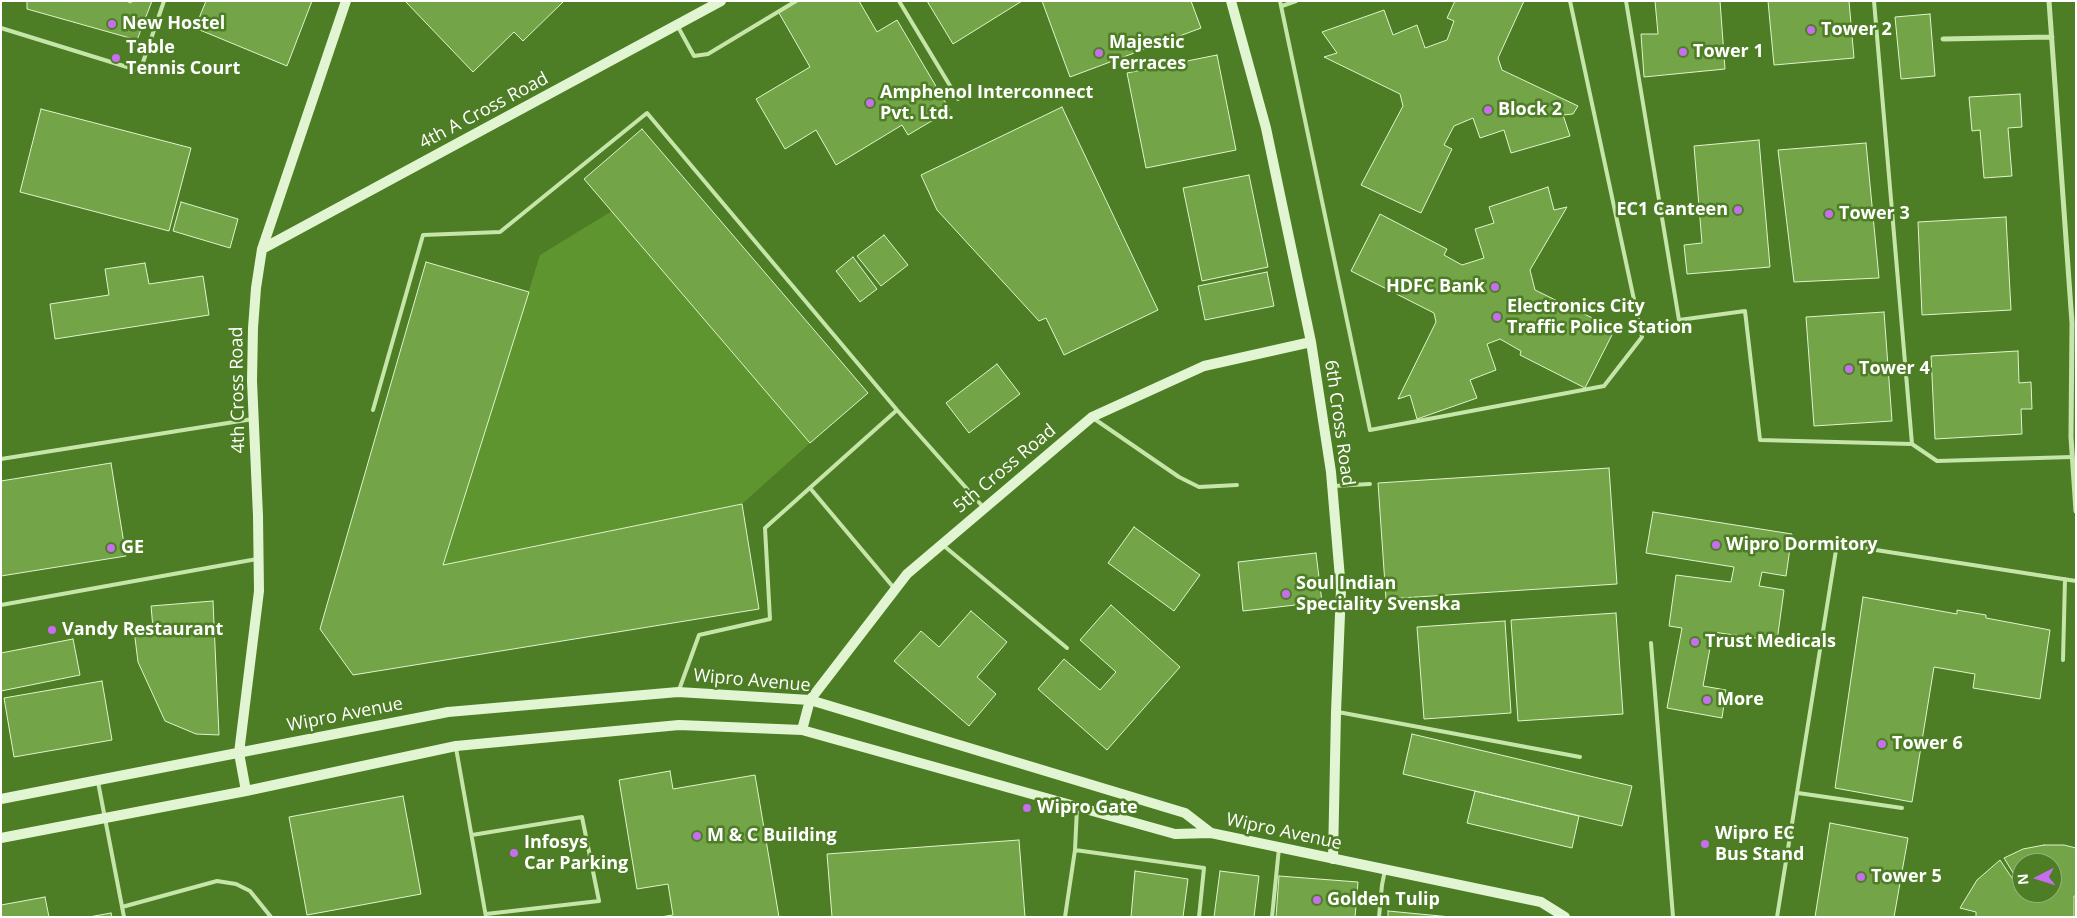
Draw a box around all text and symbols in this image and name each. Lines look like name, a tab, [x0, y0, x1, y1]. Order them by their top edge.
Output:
place label: New Hostel	[122, 13, 225, 35]
marker: New Hostel	[106, 18, 118, 30]
place label: Tower 2	[1821, 19, 1892, 41]
marker: Tower 2	[1805, 24, 1817, 36]
place label: Majestic Terraces	[1109, 32, 1186, 74]
place label: Table Tennis Court	[126, 37, 240, 80]
place label: Tower 1	[1693, 41, 1764, 63]
marker: Tower 1	[1677, 46, 1689, 58]
marker: Majestic Terraces	[1093, 47, 1105, 59]
marker: Table Tennis Court	[110, 52, 122, 64]
street label: 4th A Cross Road	[416, 68, 552, 154]
place label: Amphenol Interconnect Pvt. Ltd.	[880, 82, 1093, 125]
marker: Amphenol Interconnect Pvt. Ltd.	[864, 97, 876, 109]
place label: Block 2	[1498, 99, 1562, 121]
marker: Block 2	[1482, 104, 1494, 116]
place label: EC1 Canteen	[1616, 199, 1728, 221]
place label: Tower 3	[1839, 203, 1910, 225]
marker: EC1 Canteen	[1732, 204, 1744, 216]
marker: Tower 3	[1823, 208, 1835, 220]
place label: HDFC Bank	[1386, 276, 1485, 298]
marker: HDFC Bank	[1489, 281, 1501, 293]
place label: Electronics City Traffic Police Station	[1507, 296, 1693, 338]
marker: Electronics City Traffic Police Station	[1491, 311, 1503, 323]
street label: 4th Cross Road	[226, 326, 250, 454]
place label: Tower 4	[1859, 358, 1930, 380]
street label: 6th Cross Road	[1319, 359, 1359, 487]
marker: Tower 4	[1843, 363, 1855, 375]
street label: 5th Cross Road	[950, 420, 1060, 518]
place label: Wipro Dormitory	[1726, 534, 1877, 556]
place label: GE	[121, 537, 144, 559]
marker: Wipro Dormitory	[1710, 539, 1722, 551]
marker: GE	[105, 542, 117, 554]
place label: Soul Indian Speciality Svenska	[1296, 573, 1461, 616]
marker: Soul Indian Speciality Svenska	[1280, 588, 1292, 600]
place label: Vandy Restaurant	[62, 619, 223, 641]
marker: Vandy Restaurant	[46, 624, 58, 636]
place label: Trust Medicals	[1705, 631, 1836, 653]
marker: Trust Medicals	[1689, 636, 1701, 648]
street label: Wipro Avenue	[692, 665, 812, 697]
place label: More	[1717, 689, 1764, 711]
street label: Wipro Avenue	[285, 693, 405, 737]
marker: More	[1701, 694, 1713, 706]
place label: Tower 6	[1892, 733, 1963, 755]
marker: Tower 6	[1876, 738, 1888, 750]
place label: Wipro Gate	[1037, 797, 1138, 819]
marker: Wipro Gate	[1021, 802, 1033, 814]
street label: Wipro Avenue	[1224, 809, 1344, 855]
place label: Wipro EC Bus Stand	[1715, 823, 1804, 866]
place label: M & C Building	[707, 825, 837, 847]
marker: M & C Building	[691, 830, 703, 842]
place label: Infosys Car Parking	[524, 832, 628, 874]
marker: Wipro EC Bus Stand	[1699, 838, 1711, 850]
marker: Infosys Car Parking	[508, 847, 520, 859]
north arrow	[2012, 853, 2062, 903]
place label: Tower 5	[1871, 866, 1942, 888]
marker: Tower 5	[1855, 871, 1867, 883]
text: N	[2013, 873, 2033, 886]
place label: Golden Tulip	[1327, 889, 1440, 911]
marker: Golden Tulip	[1311, 894, 1323, 906]

